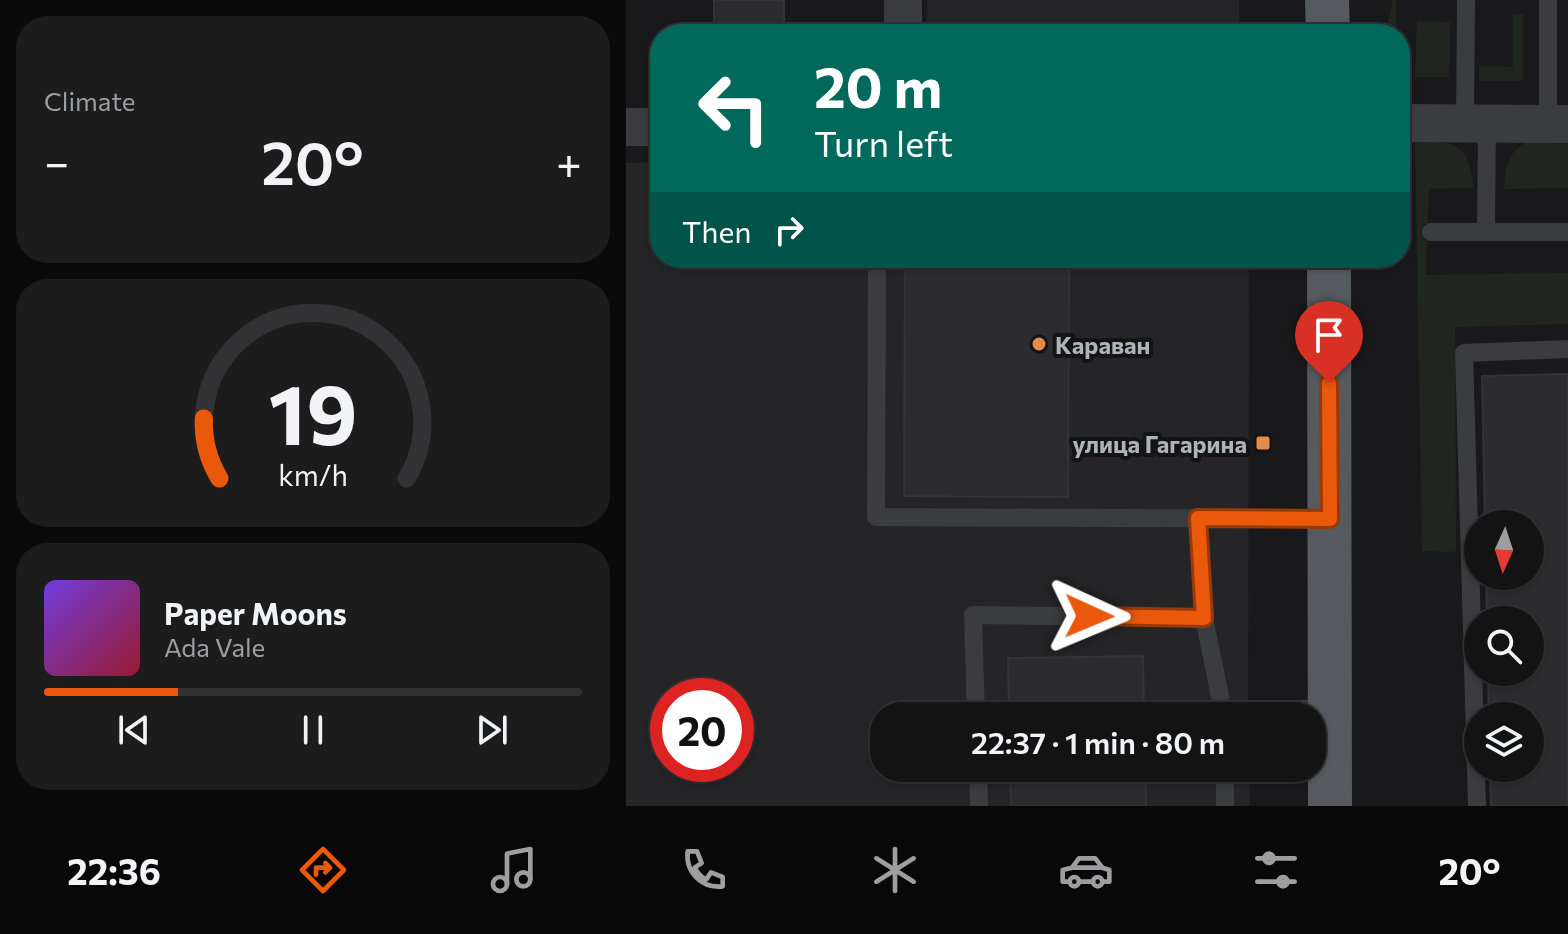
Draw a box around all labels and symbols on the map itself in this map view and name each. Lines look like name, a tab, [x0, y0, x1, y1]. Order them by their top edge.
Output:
pin	[1295, 301, 1363, 383]
place label: Караван	[1055, 330, 1150, 359]
marker: Караван	[1030, 335, 1048, 353]
place label: улица Гагарина	[1073, 429, 1247, 458]
marker: улица Гагарина	[1254, 434, 1272, 452]
north arrow	[1464, 510, 1544, 590]
position arrow	[1047, 574, 1131, 658]
speed limit sign: 20	[650, 678, 754, 782]

